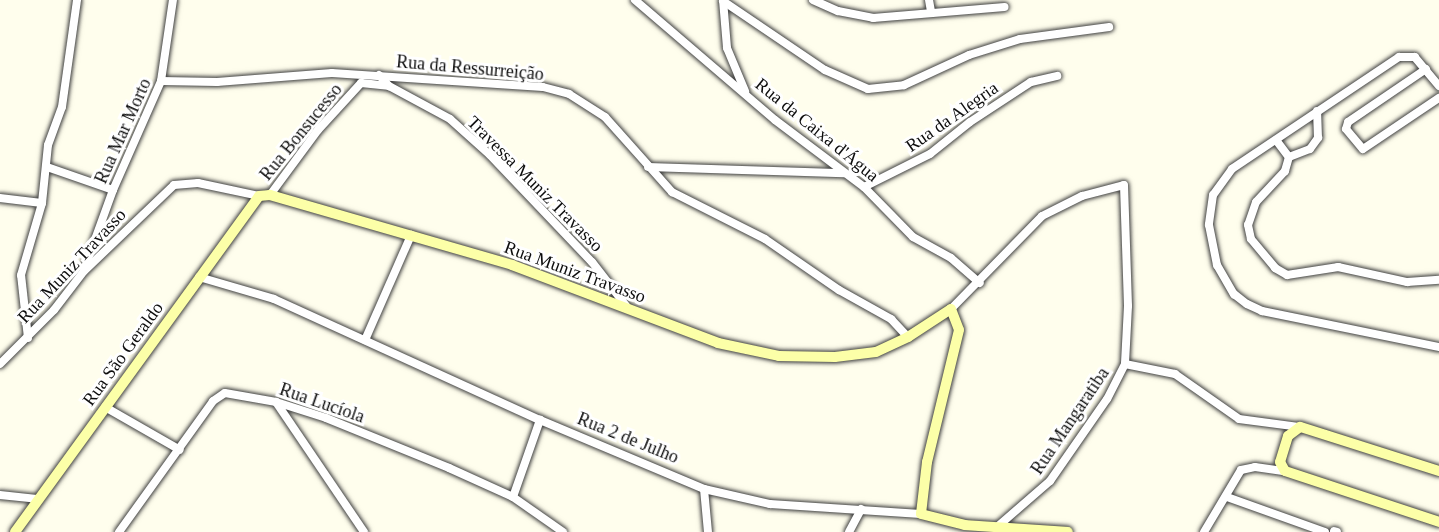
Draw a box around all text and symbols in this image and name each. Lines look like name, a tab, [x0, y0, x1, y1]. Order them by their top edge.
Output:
street label: Rua da Ressurreição	[395, 51, 545, 85]
street label: Rua da Caixa d'Água	[751, 74, 883, 186]
street label: Rua Mar Morto	[90, 75, 156, 187]
street label: Rua da Alegria	[901, 77, 1003, 157]
street label: Rua Bonsucesso	[255, 79, 347, 185]
street label: Travessa Muniz Travasso	[462, 111, 608, 257]
street label: Rua Muniz Travasso	[13, 204, 131, 328]
street label: Rua Muniz Travasso	[501, 236, 649, 308]
street label: Rua São Geraldo	[78, 298, 168, 410]
street label: Rua Mangaratiba	[1026, 363, 1114, 479]
street label: Rua Lucíola	[277, 378, 367, 428]
street label: Rua 2 de Julho	[574, 408, 682, 468]

